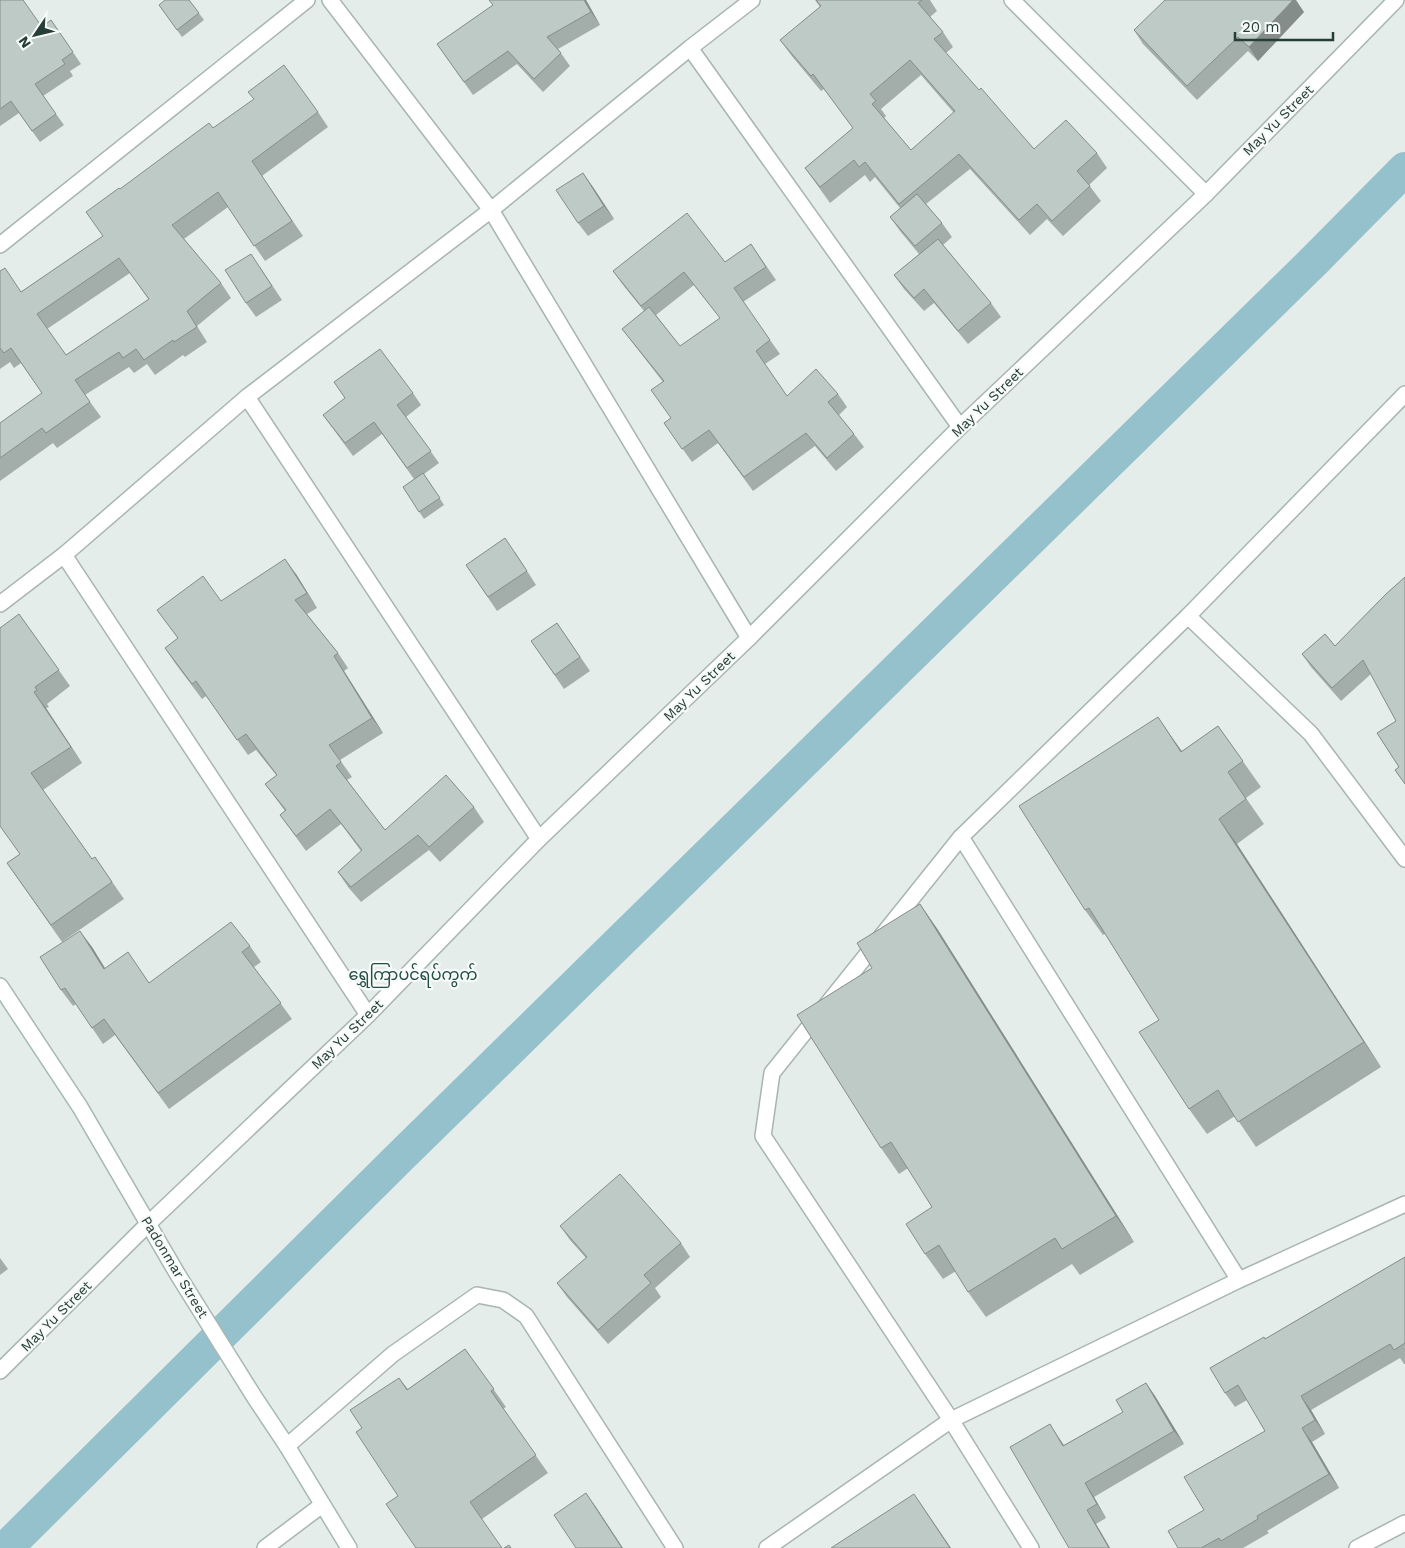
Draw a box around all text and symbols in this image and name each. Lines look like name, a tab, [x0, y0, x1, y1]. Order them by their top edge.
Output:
north arrow	[10, 10, 60, 60]
scale bar	[1235, 10, 1332, 42]
text: 20 m	[1242, 18, 1280, 36]
text: N	[15, 34, 34, 51]
street label: May Yu Street	[1239, 81, 1317, 159]
street label: May Yu Street	[948, 364, 1026, 440]
street label: May Yu Street	[660, 648, 738, 724]
district label: ရွှေကြာပင်ရပ်ကွက်	[349, 963, 477, 988]
street label: May Yu Street	[308, 996, 386, 1072]
street label: Padonmar Street	[138, 1213, 212, 1321]
street label: May Yu Street	[17, 1277, 95, 1355]

